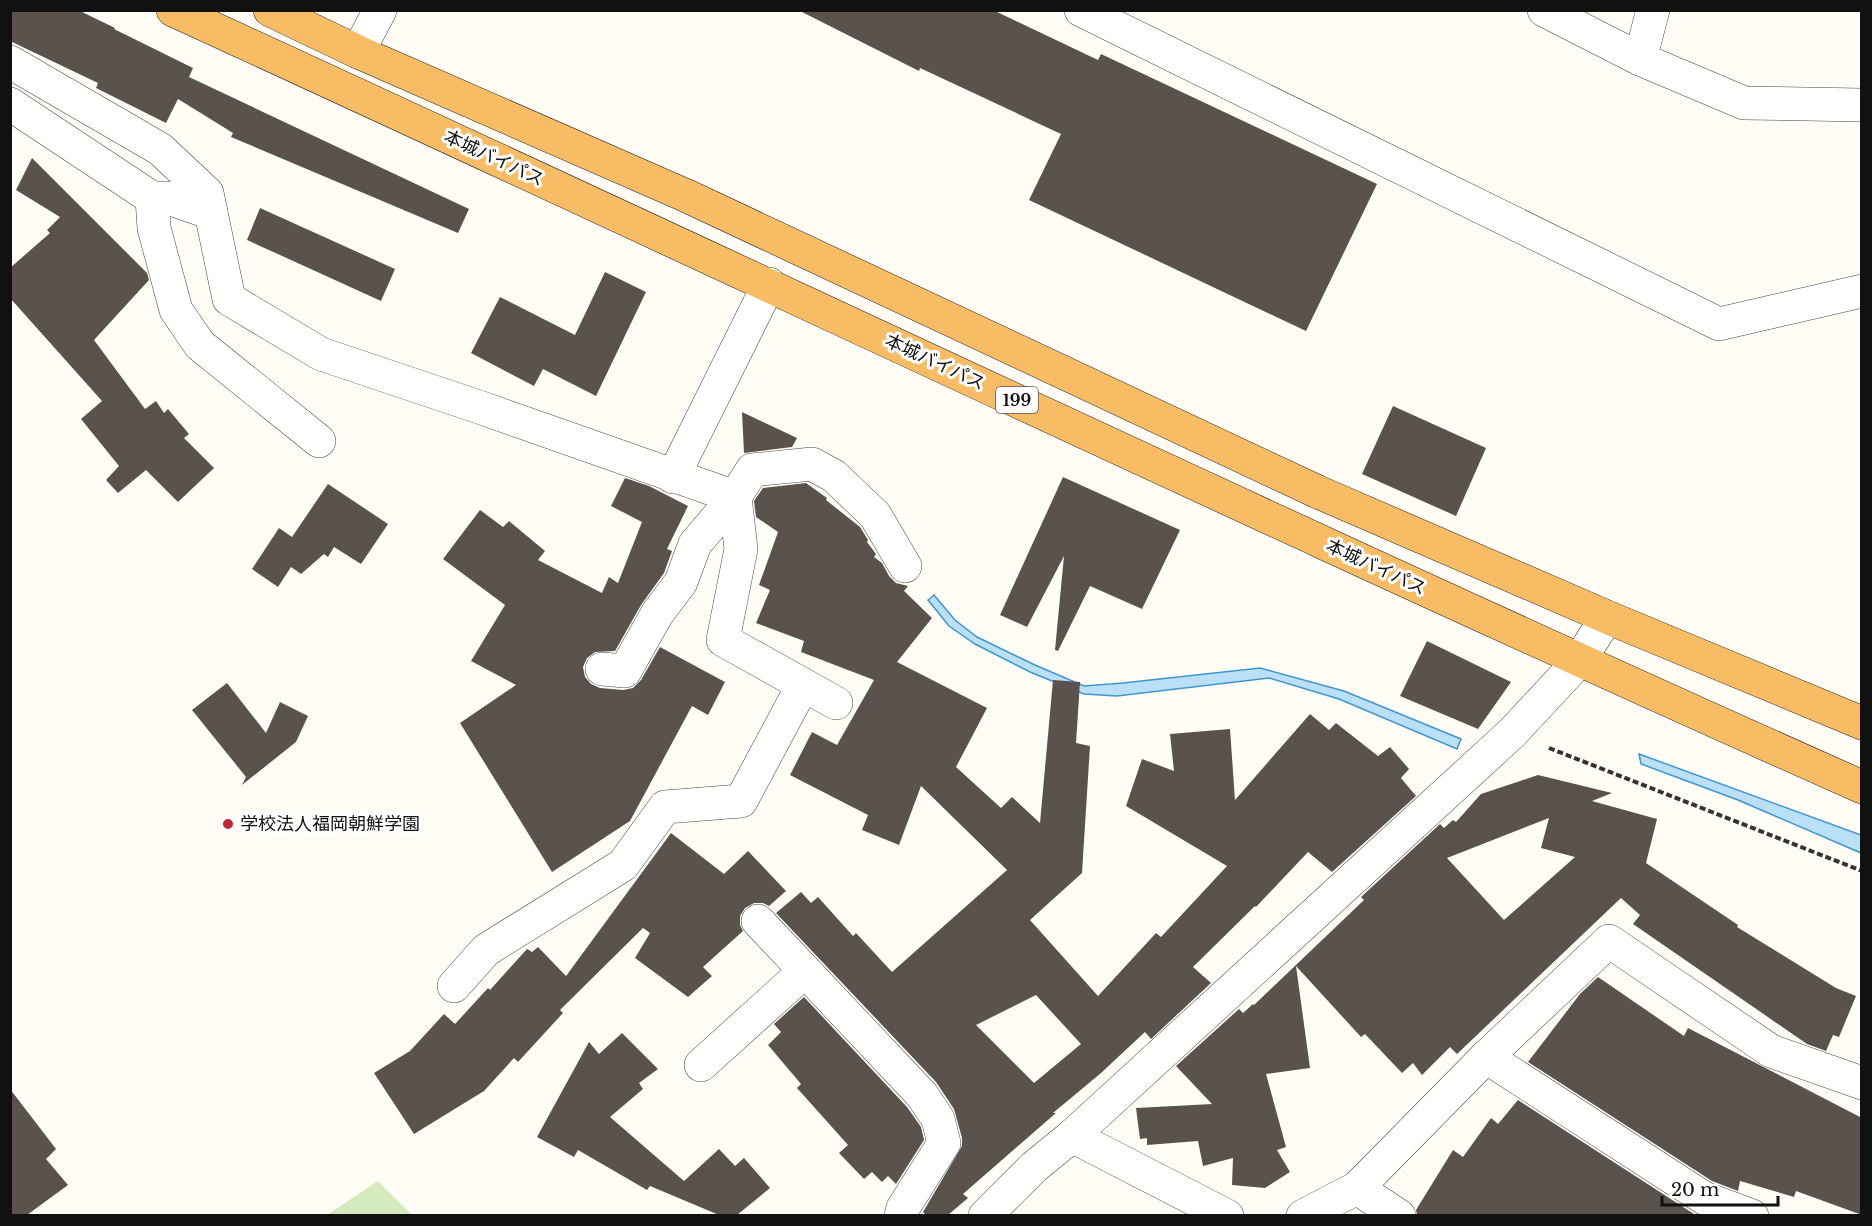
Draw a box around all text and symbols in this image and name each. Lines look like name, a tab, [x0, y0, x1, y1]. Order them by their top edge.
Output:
street label: 本城バイパス	[441, 125, 547, 191]
street label: 本城バイパス	[882, 329, 988, 395]
road number: 199	[996, 387, 1038, 413]
street label: 本城バイパス	[1323, 534, 1429, 600]
place label: 学校法人福岡朝鮮学園	[240, 813, 420, 835]
marker: 学校法人福岡朝鮮学園	[221, 817, 235, 831]
scale bar	[1662, 1169, 1778, 1207]
text: 20 m	[1671, 1179, 1719, 1201]

